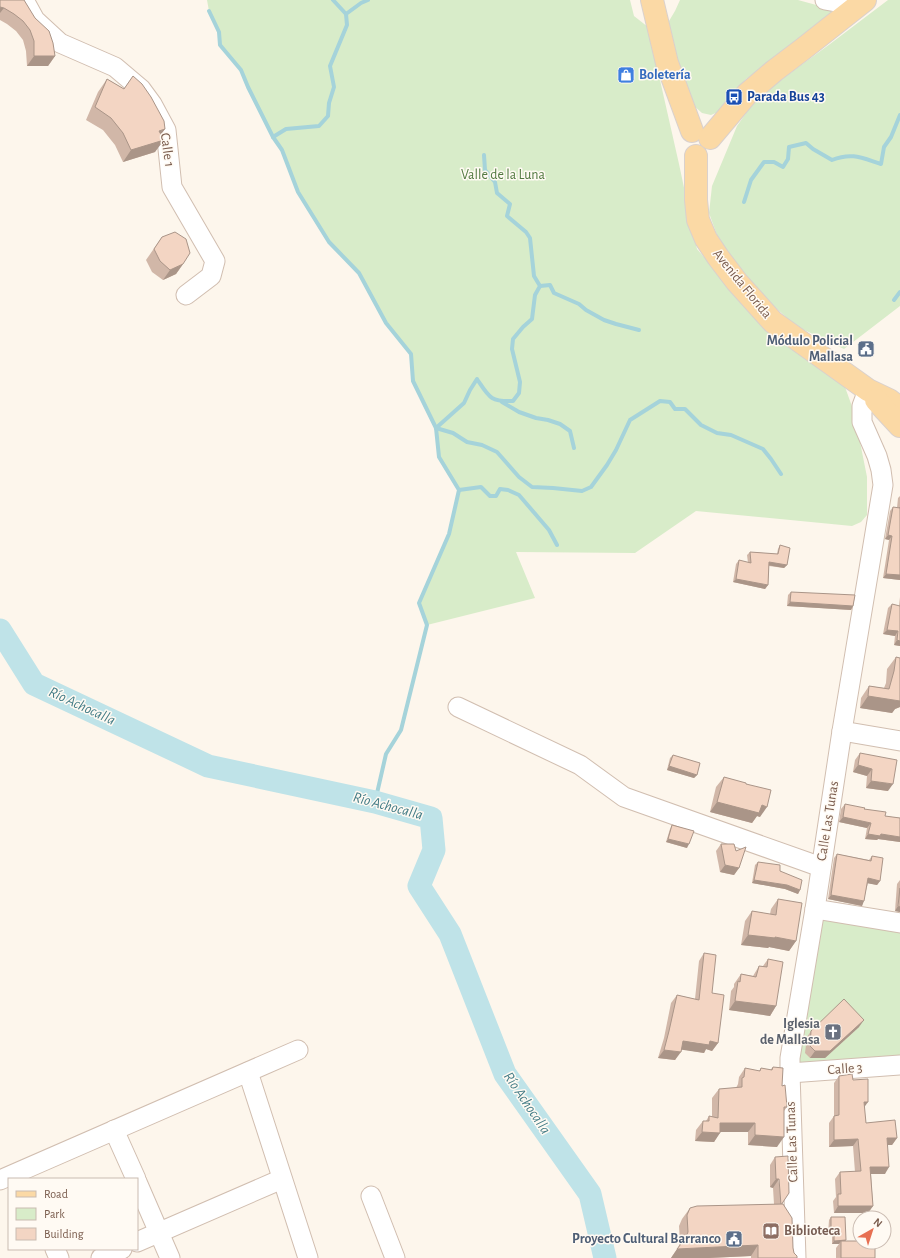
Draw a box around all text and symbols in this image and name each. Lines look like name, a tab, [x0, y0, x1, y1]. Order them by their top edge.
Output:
shop icon: Boletería	[616, 65, 636, 85]
place label: Boletería	[639, 68, 691, 82]
bus stop icon: Parada Bus 43	[724, 87, 744, 107]
place label: Parada Bus 43	[747, 90, 825, 104]
street label: Calle 1	[158, 132, 176, 168]
park label: Valle de la Luna	[461, 168, 546, 182]
street label: Avenida Florida	[710, 247, 774, 322]
place label: Módulo Policial Mallasa	[767, 334, 853, 364]
public building icon: Módulo Policial Mallasa	[856, 339, 876, 359]
water label: Río Achocalla	[46, 684, 118, 728]
street label: Calle Las Tunas	[815, 780, 841, 862]
water label: Río Achocalla	[352, 790, 424, 822]
place label: Iglesia de Mallasa	[760, 1017, 820, 1047]
church icon: Iglesia de Mallasa	[823, 1022, 843, 1042]
street label: Calle 3	[827, 1061, 863, 1077]
water label: Río Achocalla	[501, 1069, 553, 1137]
street label: Calle Las Tunas	[784, 1101, 800, 1183]
legend	[8, 1178, 138, 1250]
text: Road	[44, 1188, 68, 1200]
text: Park	[44, 1208, 65, 1220]
north arrow	[852, 1210, 892, 1250]
text: N	[872, 1216, 884, 1229]
library icon: Biblioteca	[761, 1221, 781, 1241]
place label: Biblioteca	[784, 1224, 841, 1238]
text: Building	[44, 1228, 84, 1240]
public building icon: Proyecto Cultural Barranco	[724, 1229, 744, 1249]
place label: Proyecto Cultural Barranco	[572, 1232, 721, 1246]

